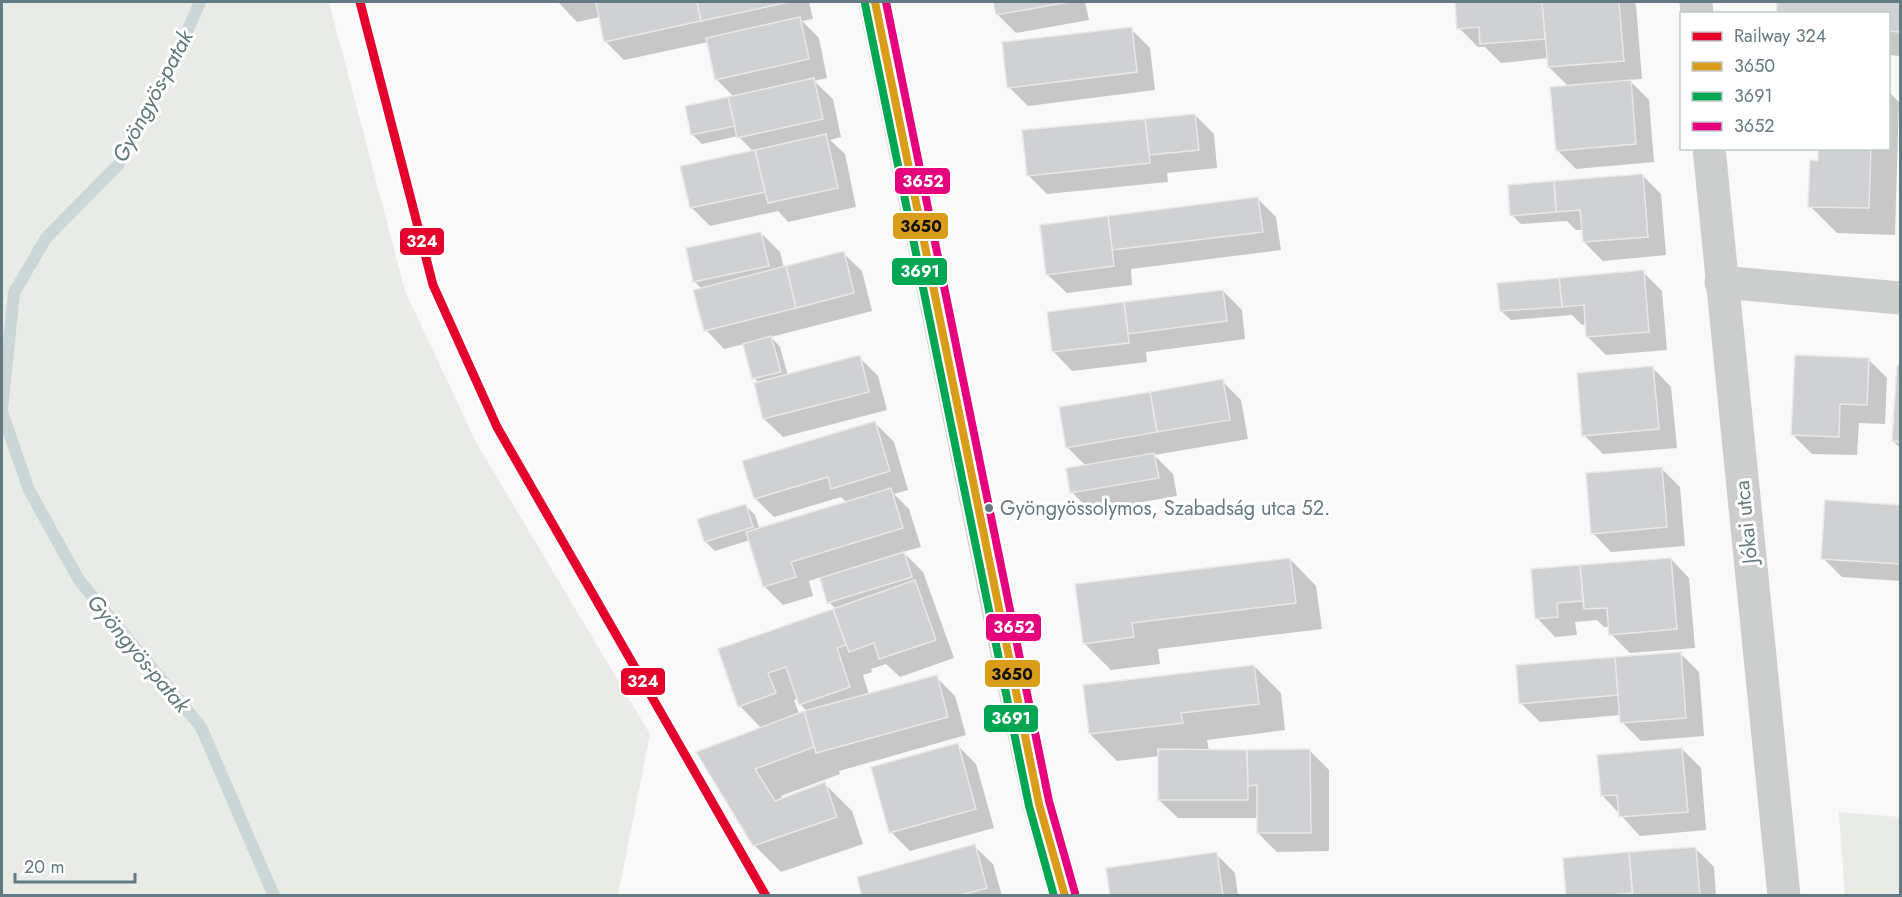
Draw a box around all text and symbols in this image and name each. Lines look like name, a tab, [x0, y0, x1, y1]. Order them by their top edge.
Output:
legend	[1680, 12, 1890, 150]
water label: Gyöngyös-patak	[104, 23, 201, 168]
text: Railway 324	[1734, 23, 1826, 49]
text: 3650	[1734, 53, 1775, 79]
text: 3691	[1734, 83, 1773, 109]
text: 3652	[1734, 113, 1775, 139]
line badge: 3652	[894, 167, 951, 195]
text: 3652	[902, 170, 944, 193]
line badge: 3650	[892, 212, 949, 240]
text: 3650	[900, 215, 942, 238]
line badge: 324	[399, 227, 445, 256]
text: 324	[406, 230, 438, 253]
line badge: 3691	[891, 257, 948, 286]
text: 3691	[900, 260, 940, 283]
street label: Jókai utca	[1727, 479, 1766, 568]
place label: Gyöngyössolymos, Szabadság utca 52.	[1000, 494, 1330, 523]
marker: Gyöngyössolymos, Szabadság utca 52.	[983, 502, 995, 514]
water label: Gyöngyös-patak	[80, 587, 199, 720]
line badge: 3652	[985, 613, 1042, 642]
text: 3652	[993, 616, 1035, 639]
line badge: 3650	[984, 659, 1041, 688]
text: 3650	[991, 663, 1033, 686]
line badge: 324	[620, 667, 666, 696]
text: 324	[627, 670, 659, 693]
line badge: 3691	[983, 704, 1039, 733]
text: 3691	[991, 707, 1031, 730]
scale bar	[15, 846, 135, 884]
text: 20 m	[24, 854, 64, 880]

